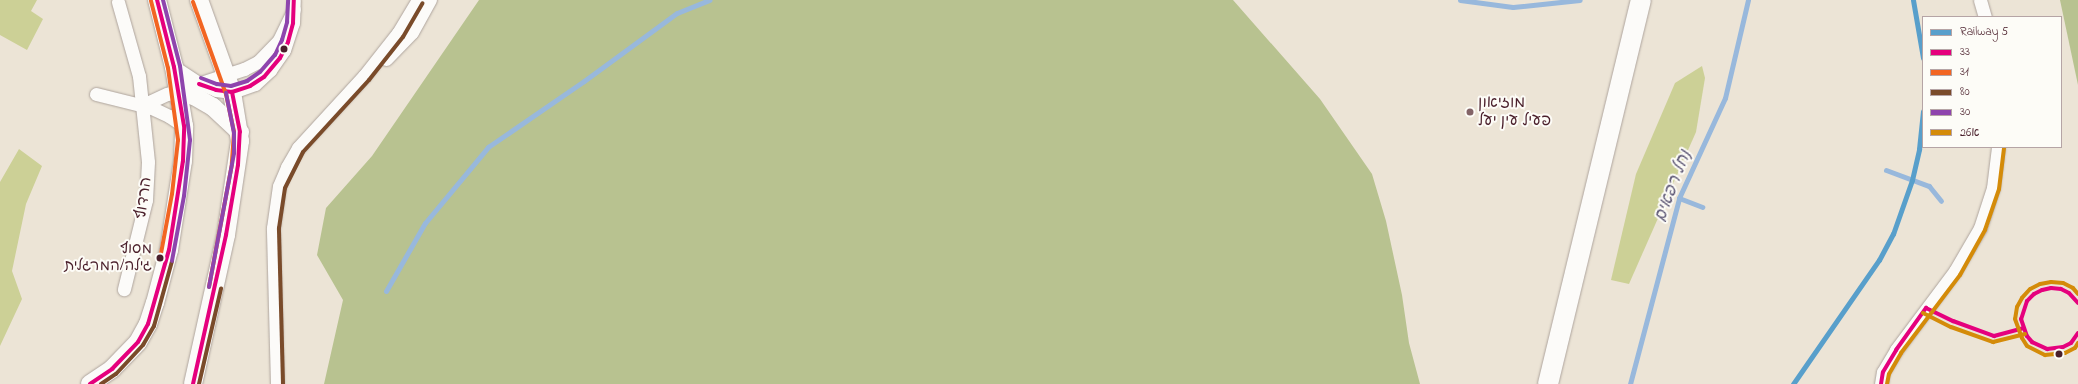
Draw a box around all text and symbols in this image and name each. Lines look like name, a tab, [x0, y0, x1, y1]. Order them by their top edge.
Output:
legend	[1922, 16, 2062, 148]
text: Railway 5	[1960, 23, 2008, 41]
text: 33	[1960, 43, 1970, 61]
unlabelled marker	[279, 44, 289, 54]
text: 31	[1960, 63, 1969, 81]
text: 80	[1960, 83, 1970, 101]
place label: מוזיאון פעיל עין יעל	[1478, 93, 1551, 131]
text: 30	[1960, 103, 1970, 121]
marker: מוזיאון פעיל עין יעל	[1465, 107, 1475, 117]
text: 26א	[1960, 124, 1979, 142]
water label: נחל רפאים	[1650, 148, 1696, 224]
street label: הרדוף	[132, 176, 156, 220]
place label: מסוף גילה/המרגלית	[64, 240, 152, 275]
marker: מסוף גילה/המרגלית	[155, 253, 165, 263]
unlabelled marker	[2054, 349, 2064, 359]

